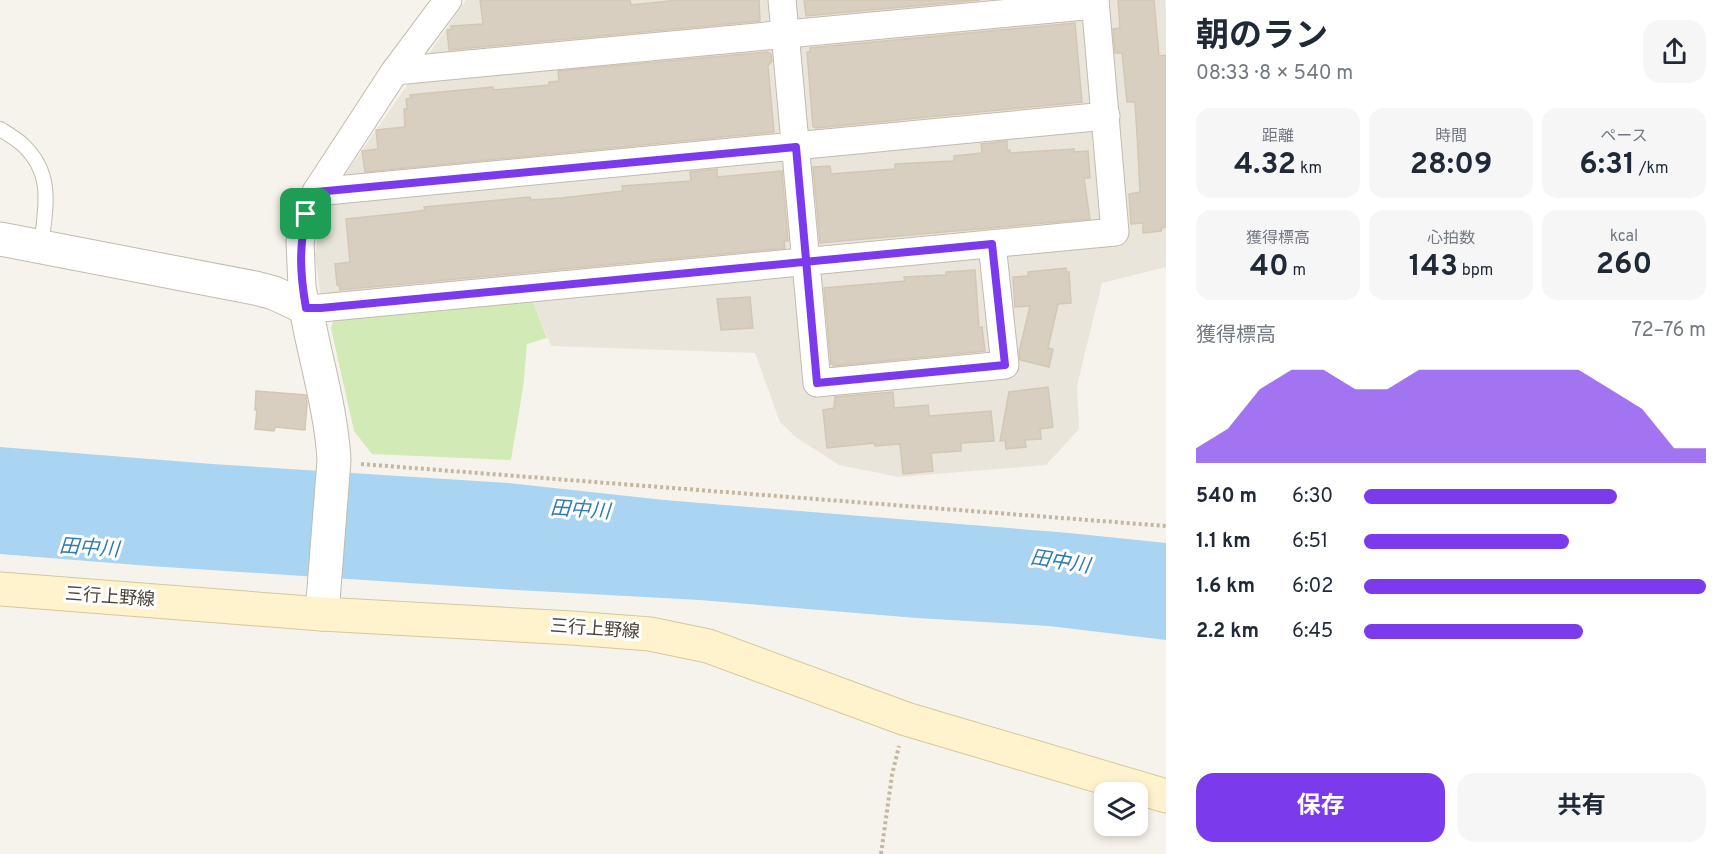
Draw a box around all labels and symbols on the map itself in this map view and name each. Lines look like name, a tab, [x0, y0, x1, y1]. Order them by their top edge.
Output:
pin	[280, 188, 331, 239]
water label: 田中川	[549, 496, 613, 526]
water label: 田中川	[58, 534, 122, 564]
water label: 田中川	[1028, 545, 1094, 581]
street label: 三行上野線	[64, 583, 156, 613]
street label: 三行上野線	[549, 615, 641, 645]

